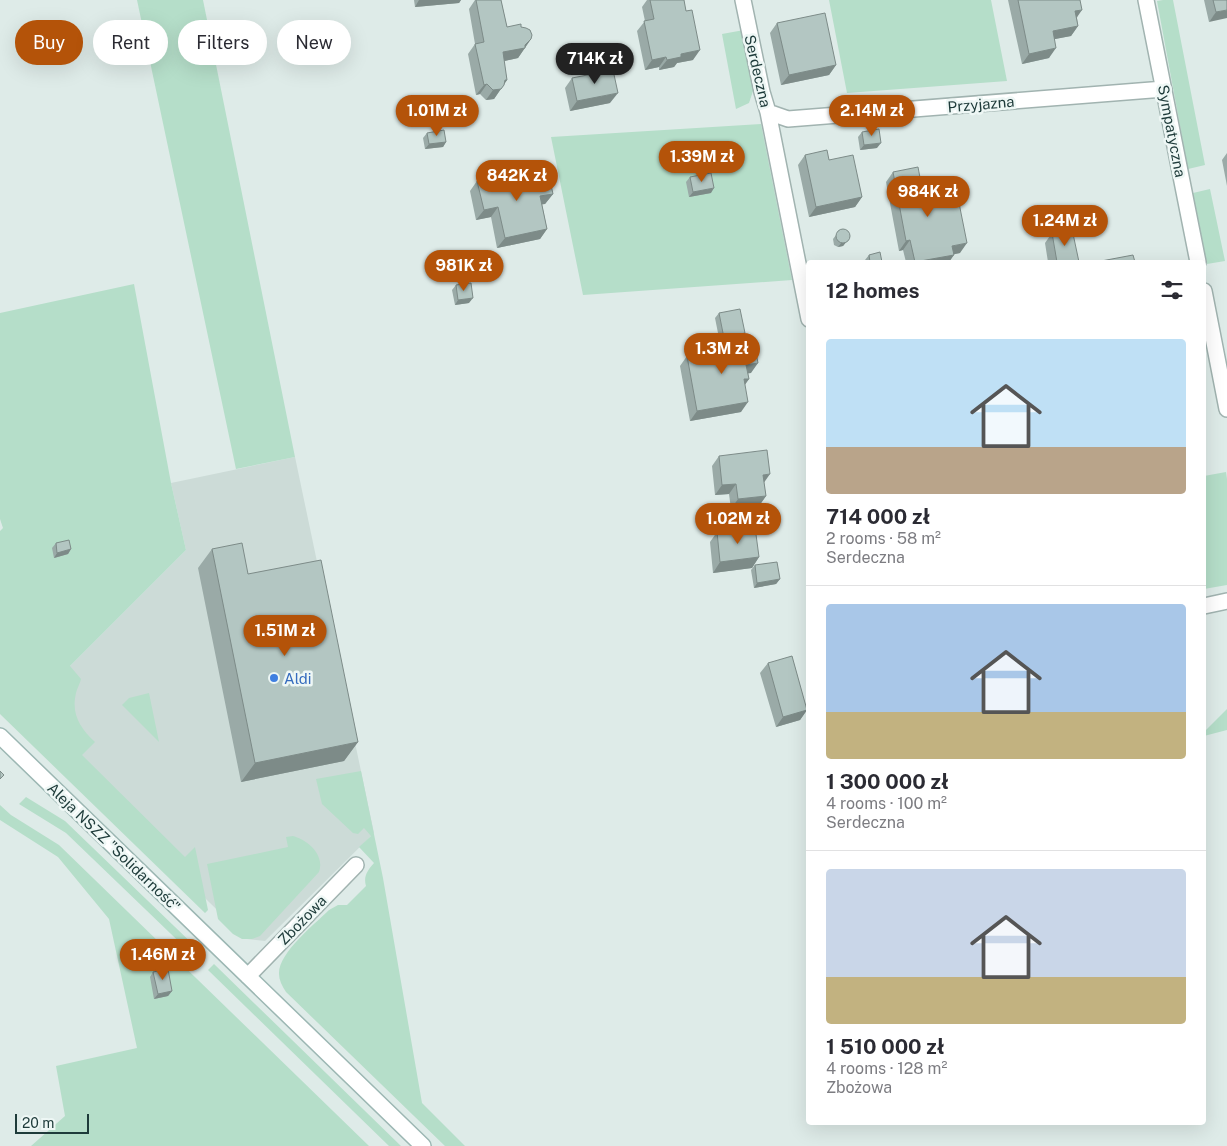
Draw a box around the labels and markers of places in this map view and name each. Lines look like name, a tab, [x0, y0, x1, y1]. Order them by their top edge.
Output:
pin: 714K zł	[549, 42, 641, 85]
pin: 1.01M zł	[385, 94, 489, 137]
pin: 2.14M zł	[820, 94, 924, 137]
pin: 1.39M zł	[650, 140, 754, 183]
pin: 842K zł	[471, 160, 563, 202]
pin: 984K zł	[882, 176, 974, 218]
pin: 1.24M zł	[1013, 204, 1117, 247]
pin: 981K zł	[418, 250, 510, 292]
pin: 1.3M zł	[676, 332, 768, 375]
pin: 1.02M zł	[686, 502, 790, 545]
pin: 1.51M zł	[233, 614, 337, 657]
place label: Aldi	[284, 670, 312, 687]
marker: Aldi	[268, 672, 280, 684]
pin: 1.46M zł	[111, 938, 215, 981]

